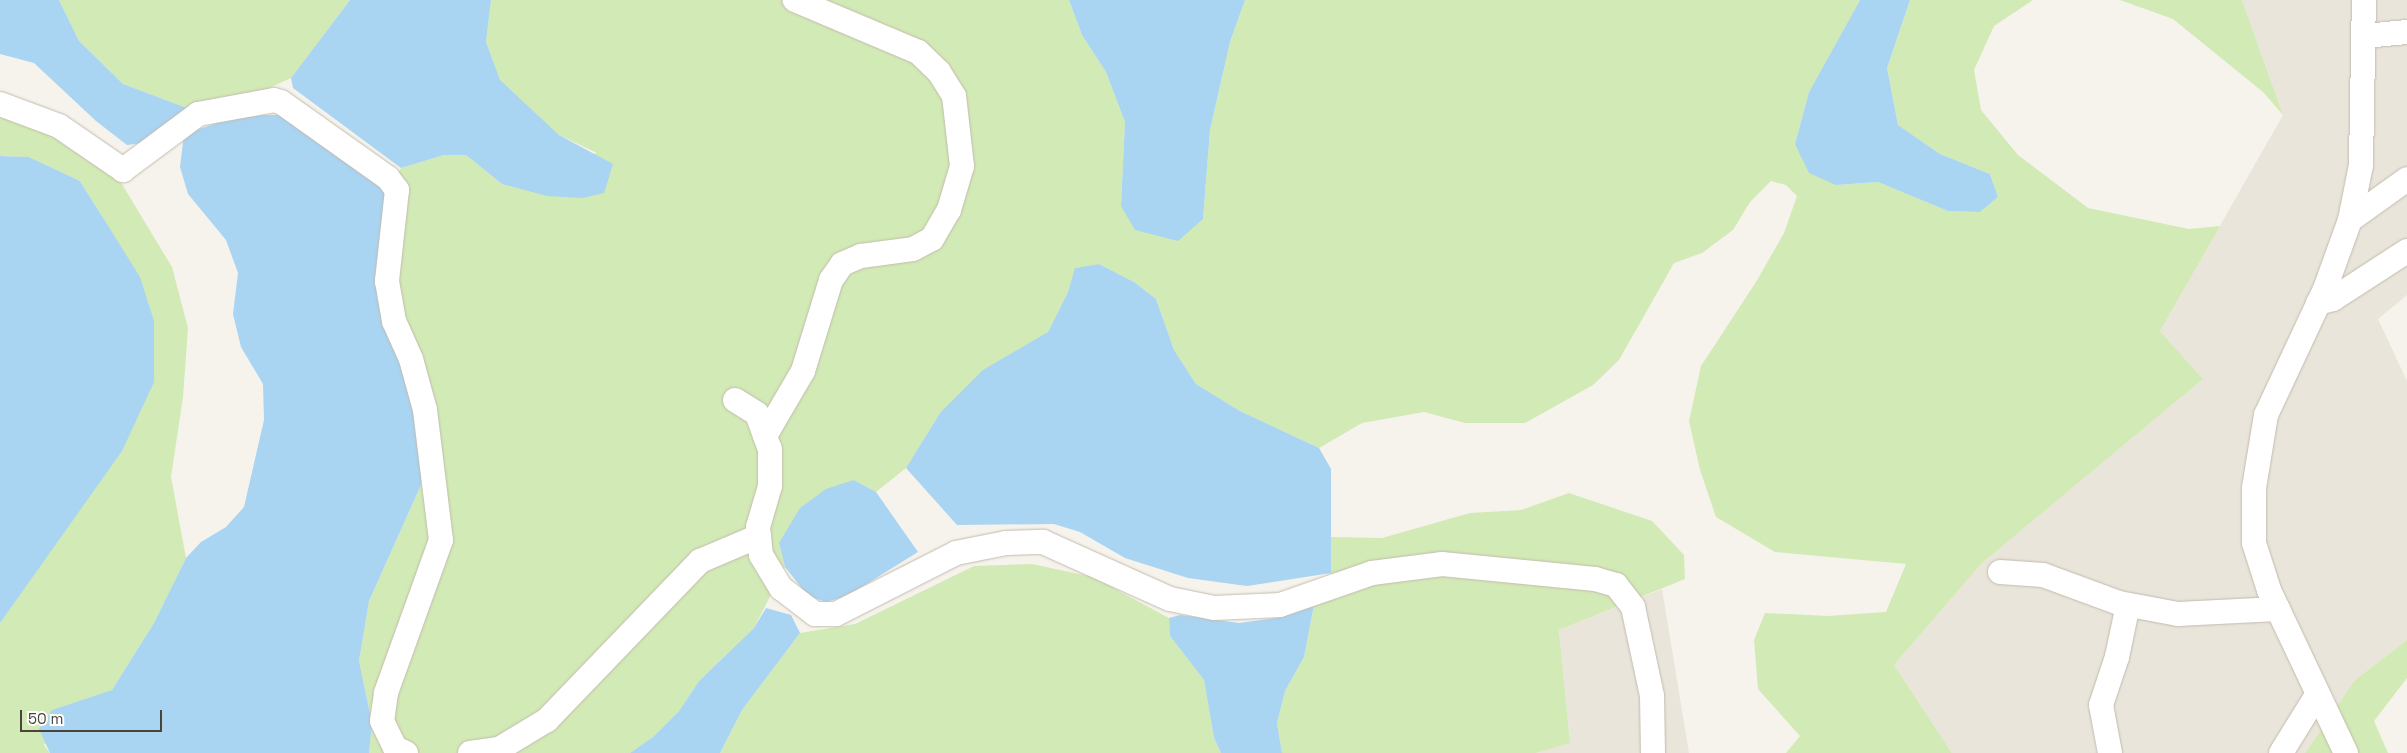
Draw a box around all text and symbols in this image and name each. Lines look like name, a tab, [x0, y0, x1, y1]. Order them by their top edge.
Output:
scale bar	[22, 700, 165, 732]
text: 50 m	[28, 709, 63, 728]

